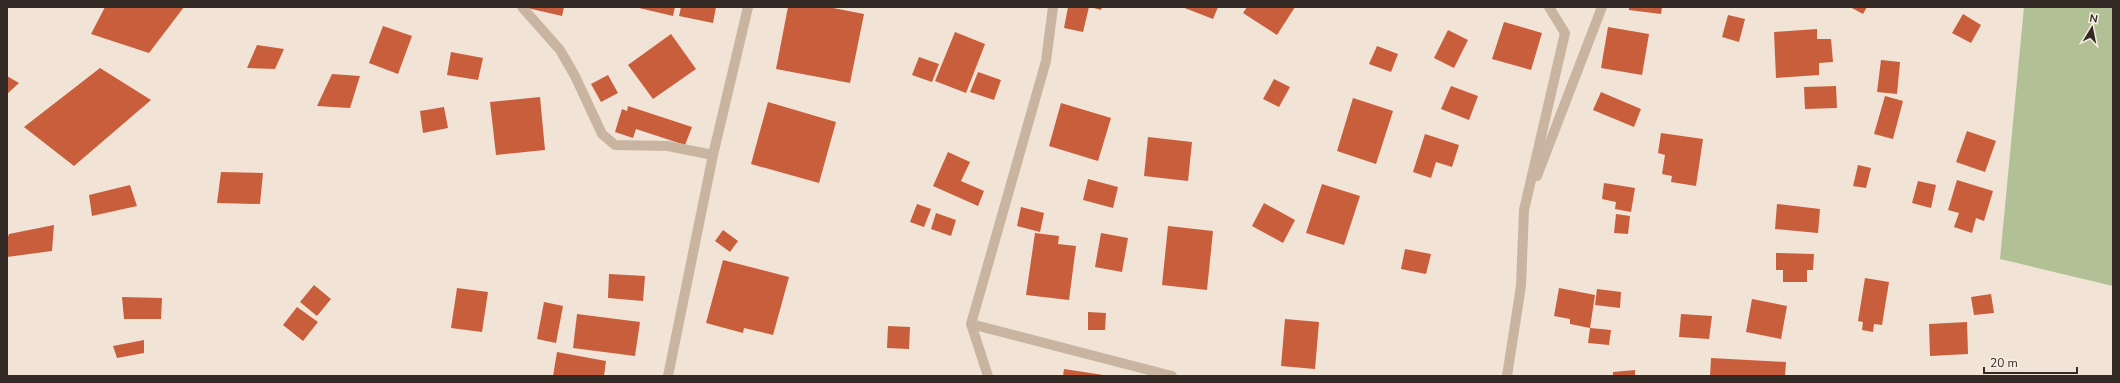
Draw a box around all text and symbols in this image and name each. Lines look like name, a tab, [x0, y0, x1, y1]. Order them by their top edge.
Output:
north arrow	[2072, 8, 2112, 48]
text: N	[2088, 11, 2099, 27]
scale bar	[1984, 349, 2077, 375]
text: 20 m	[1990, 355, 2018, 371]

